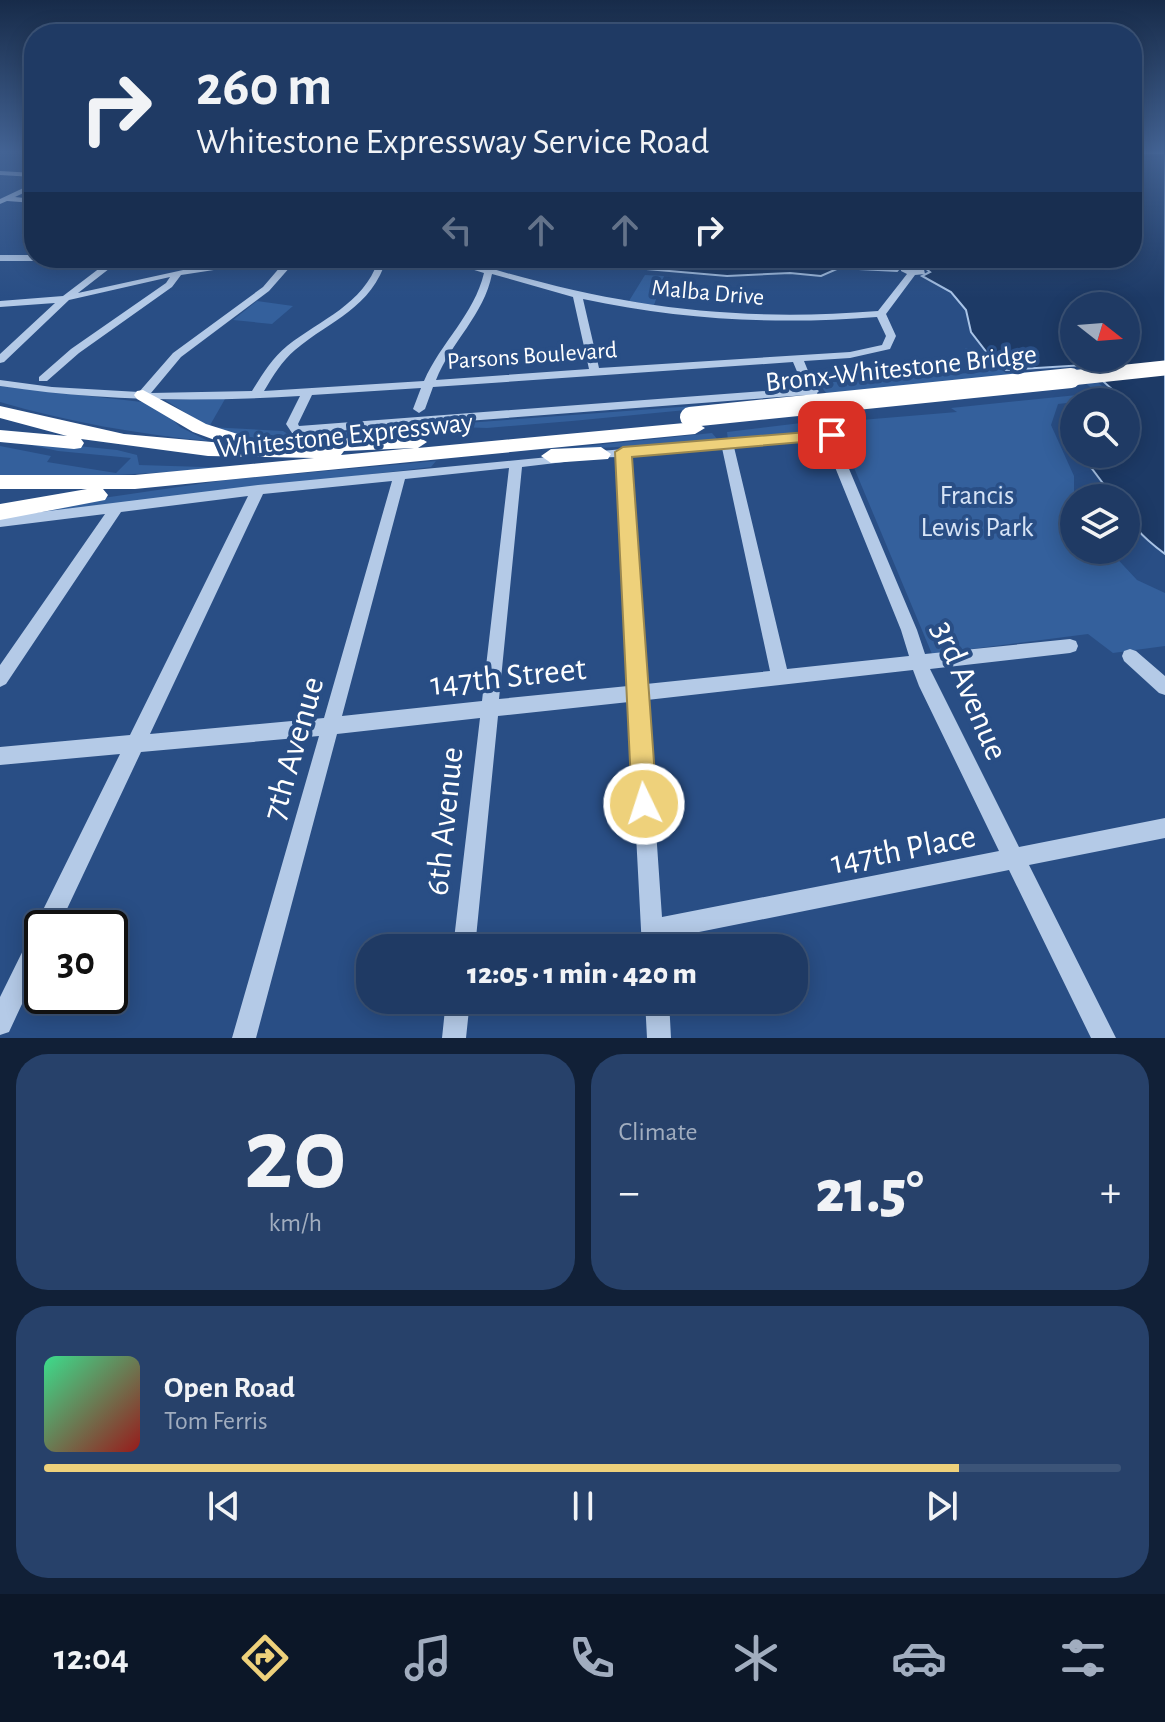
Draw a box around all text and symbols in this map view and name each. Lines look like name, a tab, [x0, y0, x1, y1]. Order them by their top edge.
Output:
icon: right	[64, 56, 168, 160]
text: 260 m	[196, 59, 332, 115]
text: Whitestone Expressway Service Road	[196, 124, 709, 160]
icon: left	[435, 208, 479, 252]
icon: ahead	[519, 208, 563, 252]
icon: ahead	[603, 208, 647, 252]
icon: right	[687, 208, 731, 252]
street label: Malba Drive	[651, 276, 765, 310]
north arrow	[1060, 292, 1140, 372]
map controls	[1060, 292, 1140, 564]
street label: Parsons Boulevard	[446, 338, 618, 374]
street label: Bronx-Whitestone Bridge	[764, 341, 1038, 397]
button: search	[1060, 388, 1140, 468]
pin	[798, 401, 866, 469]
street label: Whitestone Expressway	[216, 409, 475, 463]
icon: arrive	[810, 413, 854, 457]
park label: Francis Lewis Park	[920, 482, 1034, 542]
button: layers	[1060, 484, 1140, 564]
street label: 3rd Avenue	[925, 616, 1014, 765]
street label: 147th Street	[429, 652, 588, 702]
street label: 7th Avenue	[257, 673, 331, 824]
street label: 6th Avenue	[420, 745, 470, 897]
position arrow	[602, 762, 686, 846]
street label: 147th Place	[828, 819, 979, 881]
speed limit sign: 30	[24, 910, 128, 1014]
text: 12:05 · 1 min · 420 m	[467, 959, 697, 989]
text: 20	[244, 1104, 347, 1208]
text: Climate	[619, 1119, 697, 1145]
text: 21.5°	[816, 1163, 924, 1223]
text: −	[619, 1171, 640, 1215]
text: +	[1100, 1171, 1121, 1215]
text: km/h	[268, 1210, 322, 1236]
text: Open Road	[164, 1373, 295, 1403]
text: Tom Ferris	[164, 1408, 268, 1434]
icon: previous	[202, 1484, 246, 1528]
icon: pause	[561, 1484, 605, 1528]
icon: next	[920, 1484, 964, 1528]
icon: directions	[237, 1630, 293, 1686]
icon: music	[400, 1630, 456, 1686]
icon: phone	[564, 1630, 620, 1686]
icon: climate	[728, 1630, 784, 1686]
icon: car	[891, 1630, 947, 1686]
icon: filters	[1055, 1630, 1111, 1686]
text: 12:04	[54, 1640, 129, 1676]

